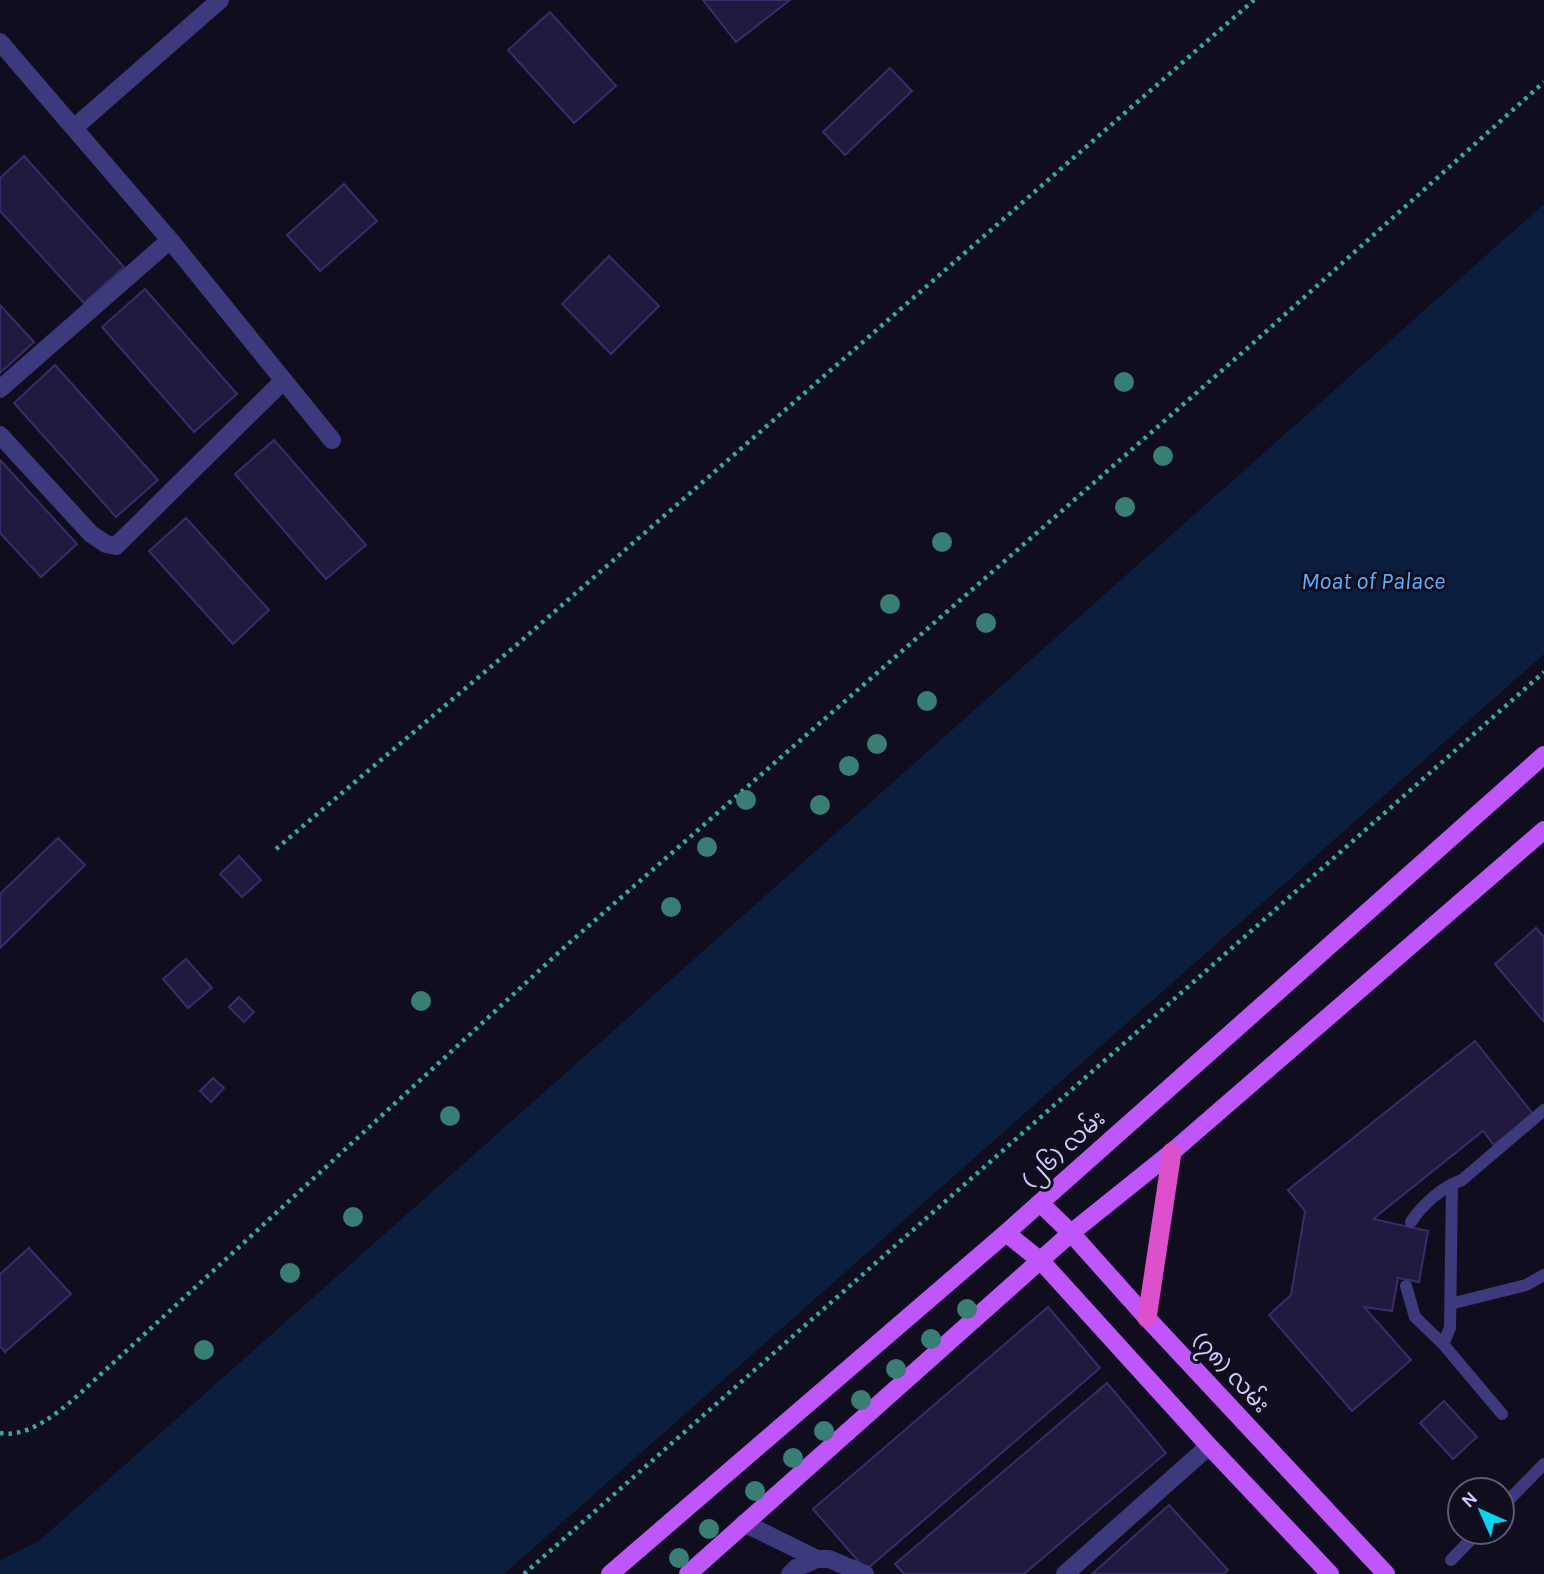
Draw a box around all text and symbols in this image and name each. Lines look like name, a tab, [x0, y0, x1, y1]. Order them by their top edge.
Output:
water label: Moat of Palace	[1301, 567, 1445, 595]
street label: (၂၆) လမ်း	[1014, 1103, 1114, 1198]
street label: (၇၈) လမ်း	[1183, 1324, 1277, 1422]
north arrow	[1446, 1476, 1516, 1546]
text: N	[1457, 1487, 1482, 1512]

